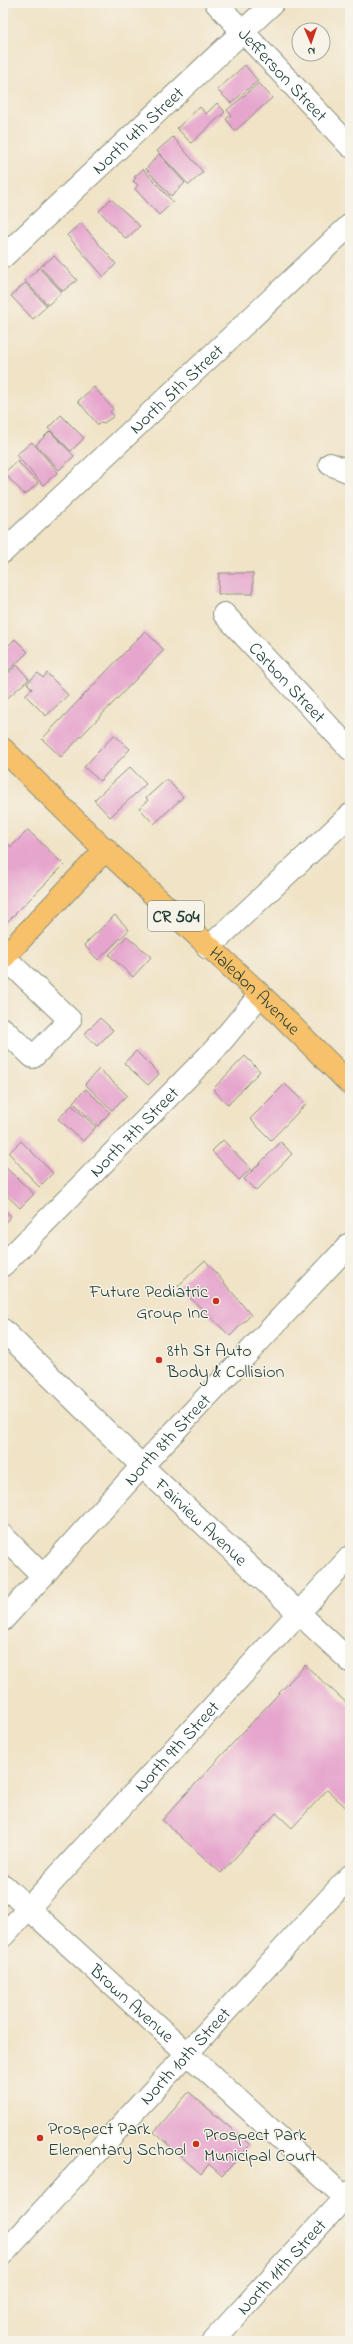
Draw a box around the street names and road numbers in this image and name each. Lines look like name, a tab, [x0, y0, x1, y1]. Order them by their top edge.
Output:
street label: Jefferson Street	[231, 23, 332, 129]
street label: North 4th Street	[87, 82, 191, 182]
street label: North 5th Street	[125, 339, 231, 441]
street label: Carbon Street	[241, 637, 331, 730]
road number: CR 504	[148, 901, 204, 931]
street label: Haledon Avenue	[202, 942, 306, 1043]
street label: North 7th Street	[85, 1082, 186, 1184]
street label: North 8th Street	[119, 1389, 218, 1493]
street label: Fairview Avenue	[147, 1472, 253, 1574]
street label: North 9th Street	[129, 1696, 227, 1799]
street label: Brown Avenue	[82, 1958, 179, 2051]
street label: North 10th Street	[135, 2003, 238, 2112]
street label: North 11th Street	[232, 2214, 334, 2322]

